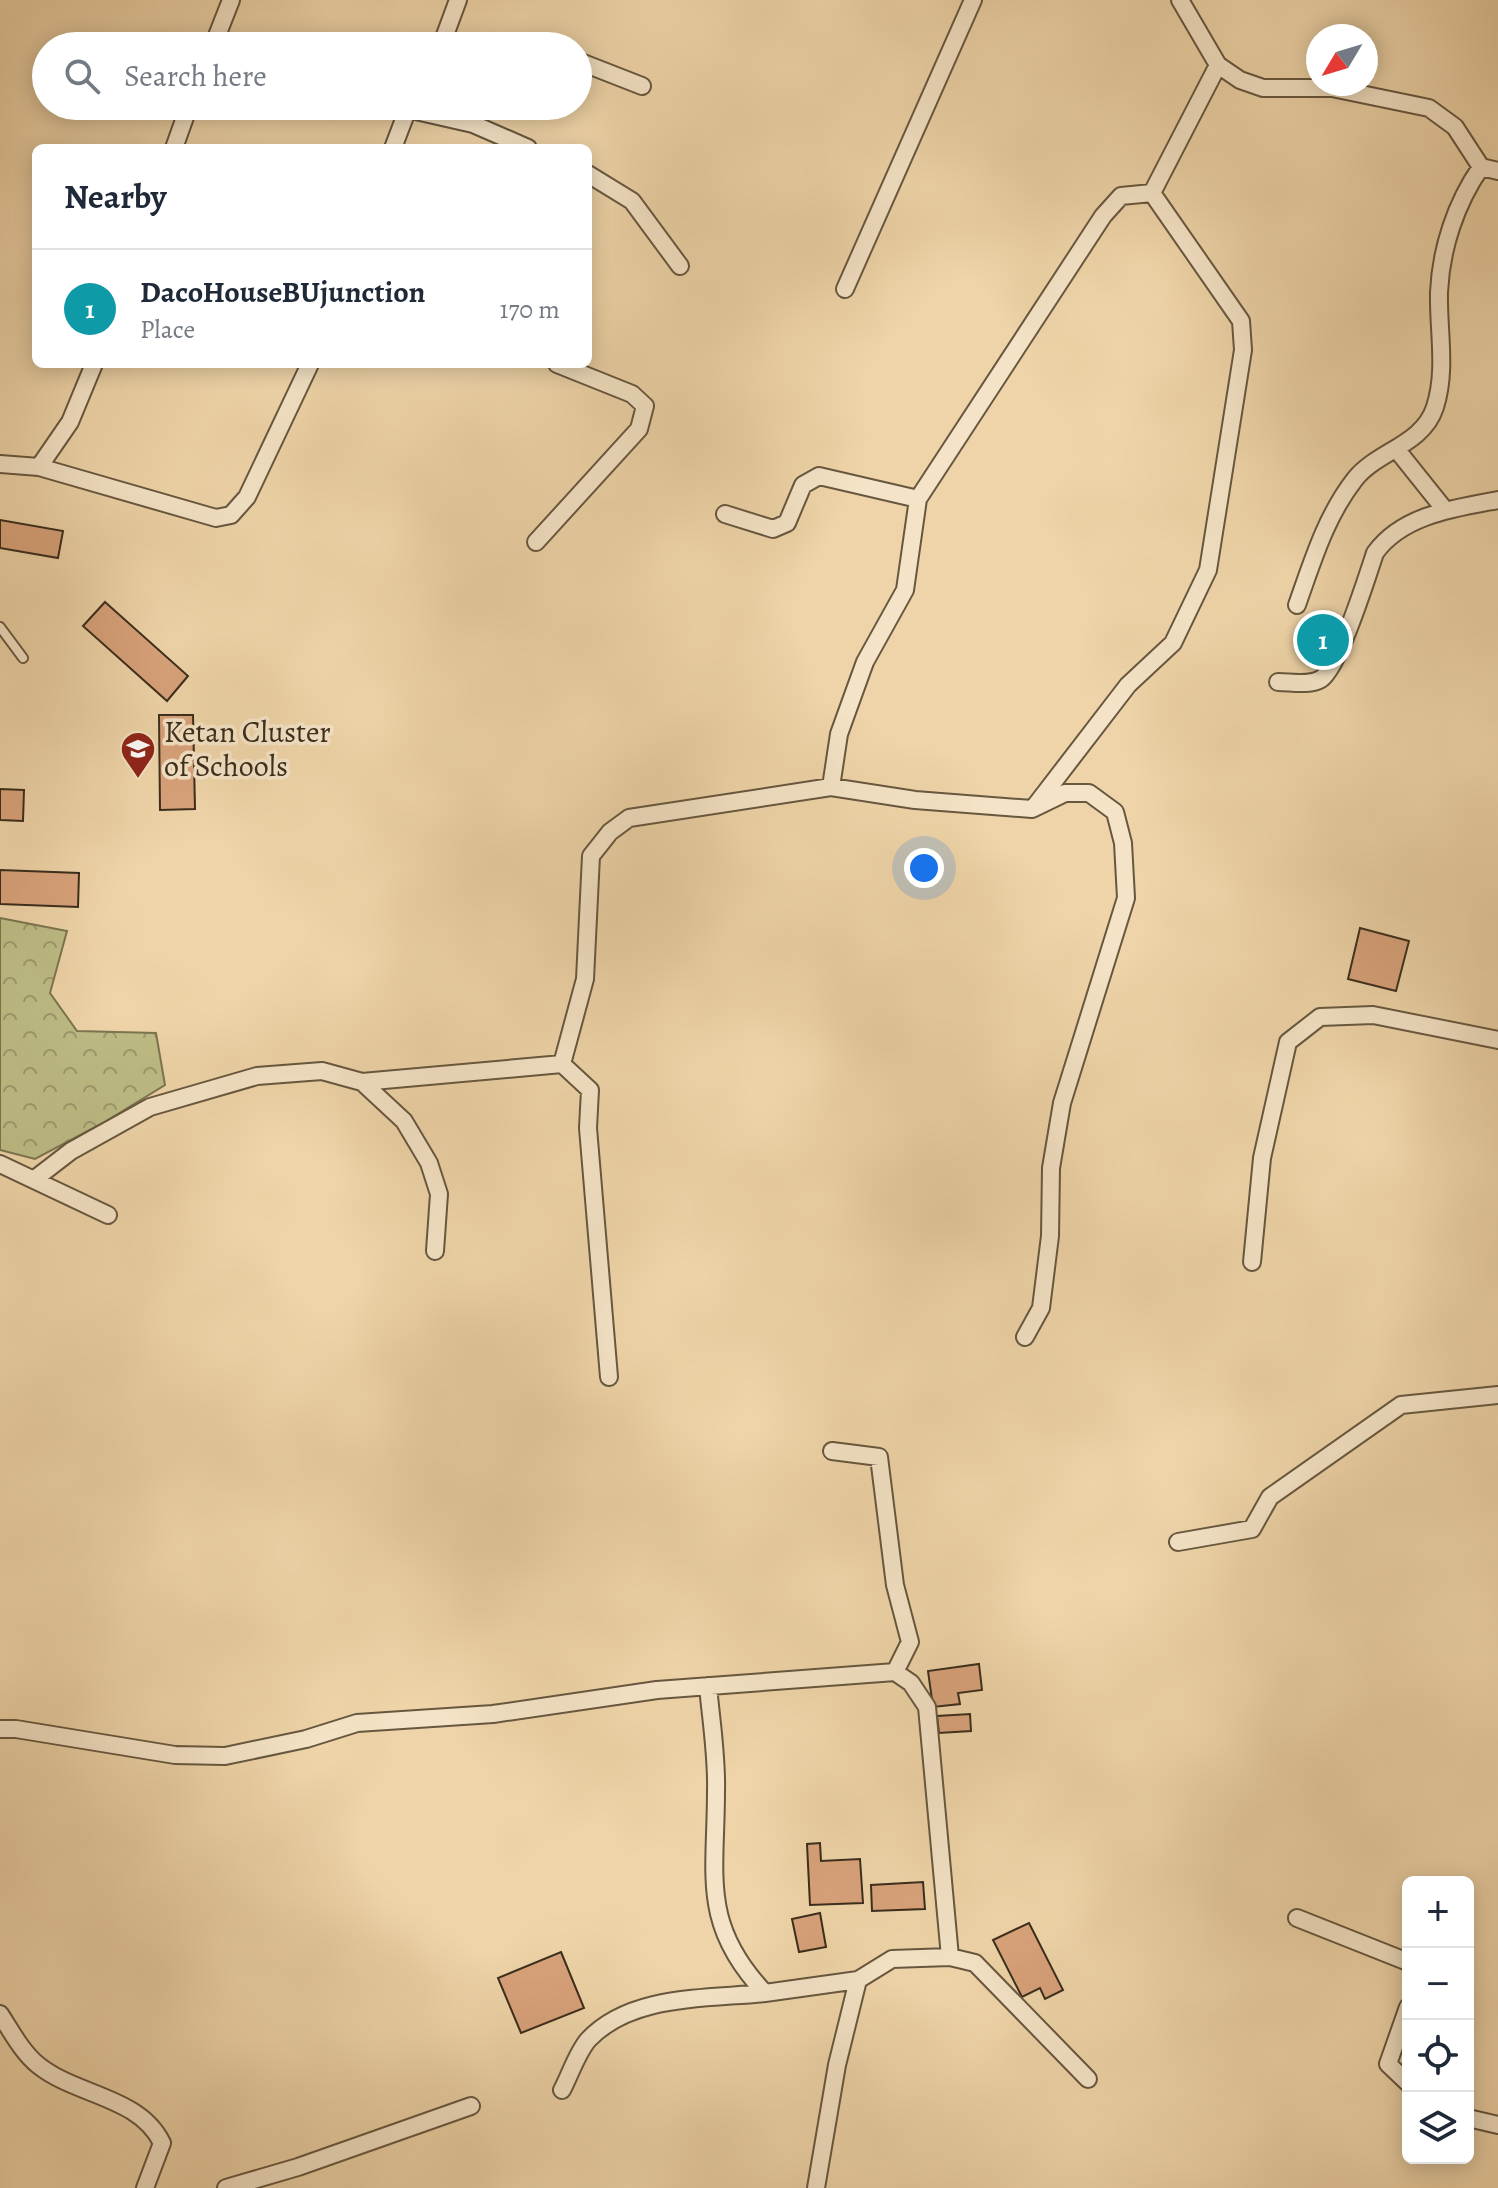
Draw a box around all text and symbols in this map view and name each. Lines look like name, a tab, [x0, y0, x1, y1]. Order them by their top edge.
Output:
north arrow	[1306, 24, 1378, 96]
search box	[32, 32, 592, 120]
icon: search	[60, 54, 104, 98]
text: Search here	[124, 56, 267, 96]
text: Nearby	[64, 173, 167, 220]
text: DacoHouseBUjunction	[140, 272, 425, 312]
text: 1	[85, 292, 95, 327]
text: 170 m	[500, 292, 560, 327]
text: Place	[140, 312, 195, 347]
pin: 1	[1297, 610, 1349, 670]
place label: Ketan Cluster of Schools	[164, 712, 331, 786]
school or university icon: Ketan Cluster of Schools	[119, 730, 157, 780]
your location	[904, 848, 944, 888]
map controls	[1402, 1876, 1474, 2164]
button: +	[1402, 1876, 1474, 1948]
button: −	[1402, 1948, 1474, 2020]
button: locate	[1402, 2020, 1474, 2092]
button: layers	[1402, 2092, 1474, 2164]

